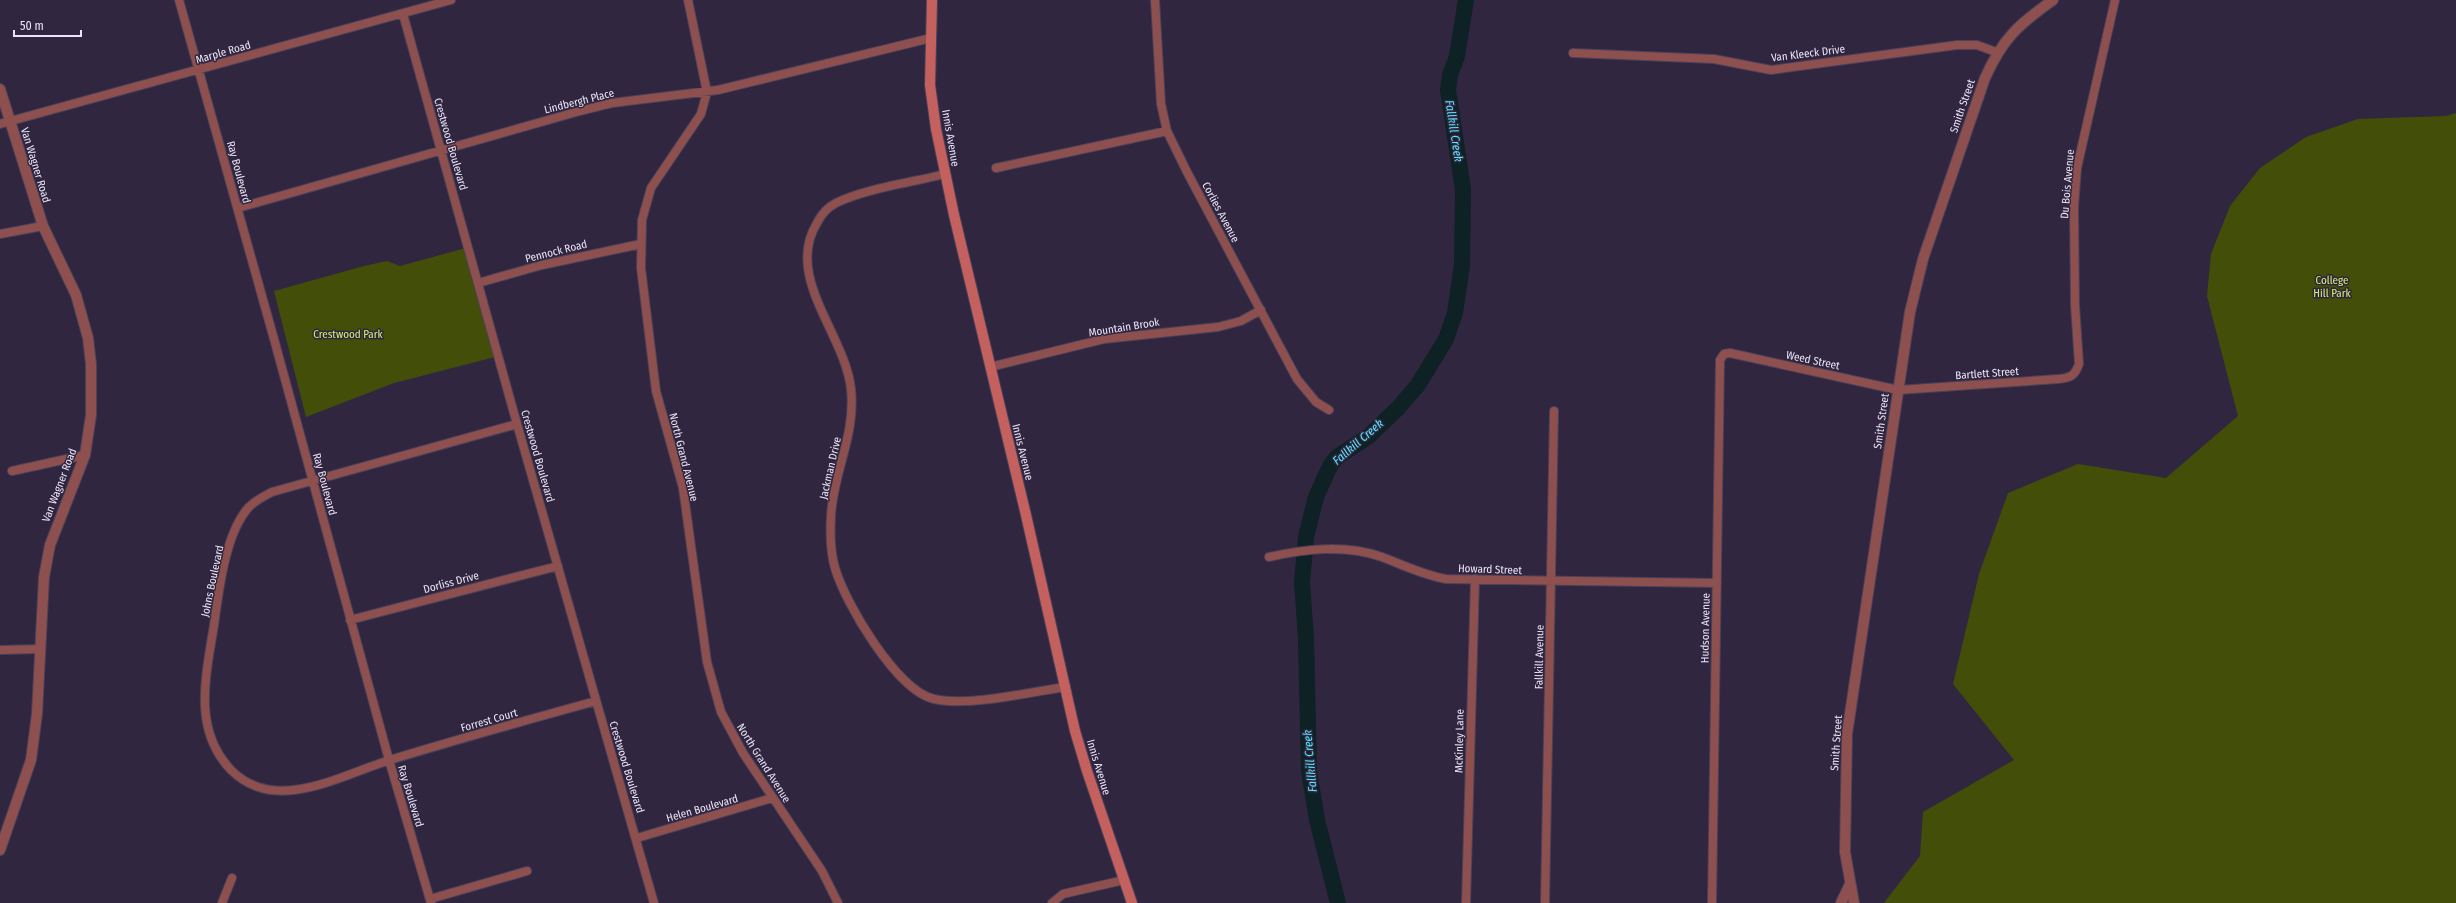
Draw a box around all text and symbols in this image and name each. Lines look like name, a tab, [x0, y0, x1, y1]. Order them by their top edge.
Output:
scale bar	[14, 12, 81, 38]
text: 50 m	[20, 19, 44, 33]
street label: Marple Road	[194, 38, 252, 67]
street label: Van Kleeck Drive	[1770, 43, 1846, 64]
street label: Smith Street	[1947, 77, 1978, 135]
street label: Lindbergh Place	[543, 87, 615, 116]
street label: Crestwood Boulevard	[431, 97, 470, 192]
water label: Fallkill Creek	[1442, 99, 1466, 163]
street label: Innis Avenue	[939, 109, 962, 168]
street label: Van Wagner Road	[18, 126, 53, 204]
street label: Ray Boulevard	[224, 140, 253, 205]
street label: Du Bois Avenue	[2058, 149, 2077, 219]
street label: Corlies Avenue	[1199, 180, 1242, 245]
street label: Pennock Road	[524, 238, 588, 265]
park label: College Hill Park	[2313, 274, 2352, 300]
street label: Mountain Brook	[1088, 315, 1161, 340]
park label: Crestwood Park	[313, 328, 384, 341]
street label: Weed Street	[1785, 348, 1841, 373]
street label: Bartlett Street	[1955, 365, 2020, 382]
street label: Smith Street	[1871, 392, 1892, 450]
street label: Crestwood Boulevard	[518, 409, 557, 504]
street label: North Grand Avenue	[666, 411, 701, 503]
water label: Fallkill Creek	[1330, 416, 1386, 468]
street label: Innis Avenue	[1009, 423, 1036, 482]
street label: Jackman Drive	[817, 436, 844, 501]
street label: Van Wagner Road	[39, 447, 79, 524]
street label: Ray Boulevard	[310, 452, 339, 517]
street label: Johns Boulevard	[199, 544, 226, 618]
street label: Howard Street	[1458, 562, 1523, 577]
street label: Dorliss Drive	[422, 569, 480, 596]
street label: Hudson Avenue	[1698, 593, 1713, 663]
street label: Fallkill Avenue	[1532, 625, 1547, 689]
street label: Forrest Court	[459, 706, 519, 735]
street label: McKinley Lane	[1452, 709, 1467, 773]
street label: Smith Street	[1828, 714, 1845, 771]
street label: Crestwood Boulevard	[606, 720, 647, 815]
street label: North Grand Avenue	[734, 721, 793, 805]
water label: Fallkill Creek	[1300, 729, 1320, 793]
street label: Innis Avenue	[1084, 738, 1113, 797]
street label: Ray Boulevard	[395, 764, 426, 829]
street label: Helen Boulevard	[665, 792, 740, 825]

